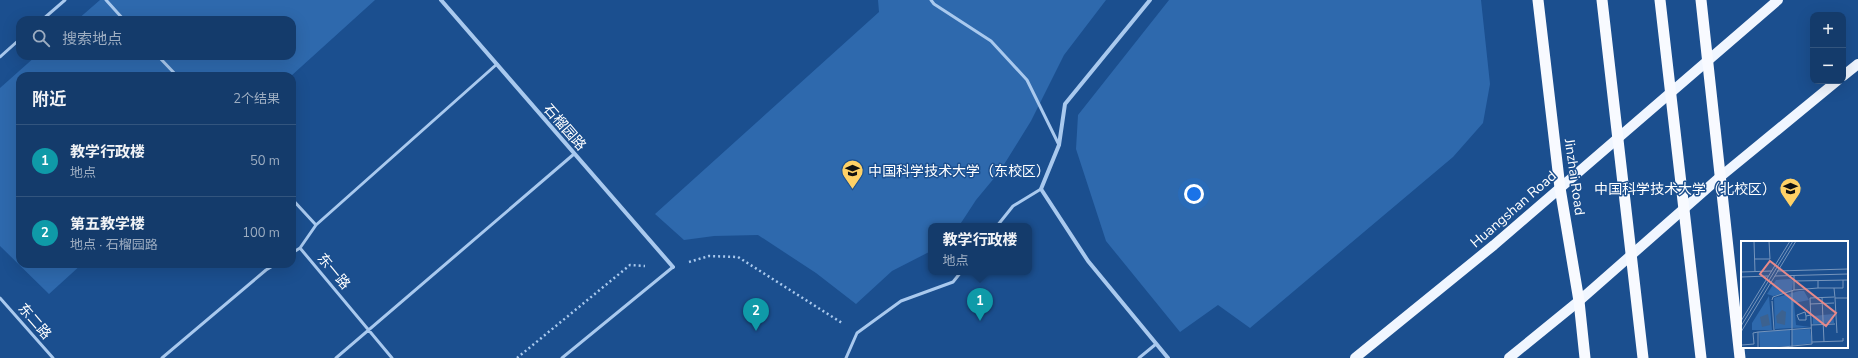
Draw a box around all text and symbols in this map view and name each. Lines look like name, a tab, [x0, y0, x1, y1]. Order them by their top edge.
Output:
map controls	[1810, 12, 1846, 84]
button: +	[1810, 12, 1846, 48]
search box	[16, 16, 296, 60]
icon: search	[30, 27, 52, 49]
text: 搜索地点	[62, 29, 122, 49]
button: −	[1810, 48, 1846, 84]
text: 附近	[32, 88, 66, 111]
text: 2个结果	[233, 90, 280, 108]
street label: 石榴园路	[539, 100, 590, 155]
street label: Jinzhai Road	[1560, 137, 1589, 217]
text: 教学行政楼	[70, 142, 145, 162]
text: 1	[41, 152, 49, 170]
text: 50 m	[250, 152, 280, 170]
school or university icon: 中国科学技术大学（东校区）	[839, 158, 865, 191]
place label: 中国科学技术大学（东校区）	[868, 162, 1050, 181]
text: 地点	[70, 164, 96, 182]
street label: Huangshan Road	[1466, 167, 1560, 252]
school or university icon: 中国科学技术大学（北校区）	[1778, 176, 1804, 209]
place label: 中国科学技术大学（北校区）	[1594, 180, 1776, 199]
your location	[1184, 184, 1204, 204]
text: 第五教学楼	[70, 214, 145, 234]
popup	[928, 223, 1032, 275]
text: 2	[41, 224, 49, 242]
text: 100 m	[242, 224, 280, 242]
text: 教学行政楼	[942, 230, 1018, 250]
text: 地点 · 石榴园路	[70, 236, 158, 254]
inset map	[1741, 241, 1848, 348]
street label: 东一路	[313, 249, 354, 294]
text: 地点	[942, 252, 969, 270]
pin: 1	[967, 288, 993, 321]
pin: 2	[743, 298, 769, 331]
street label: 东二路	[14, 299, 56, 343]

